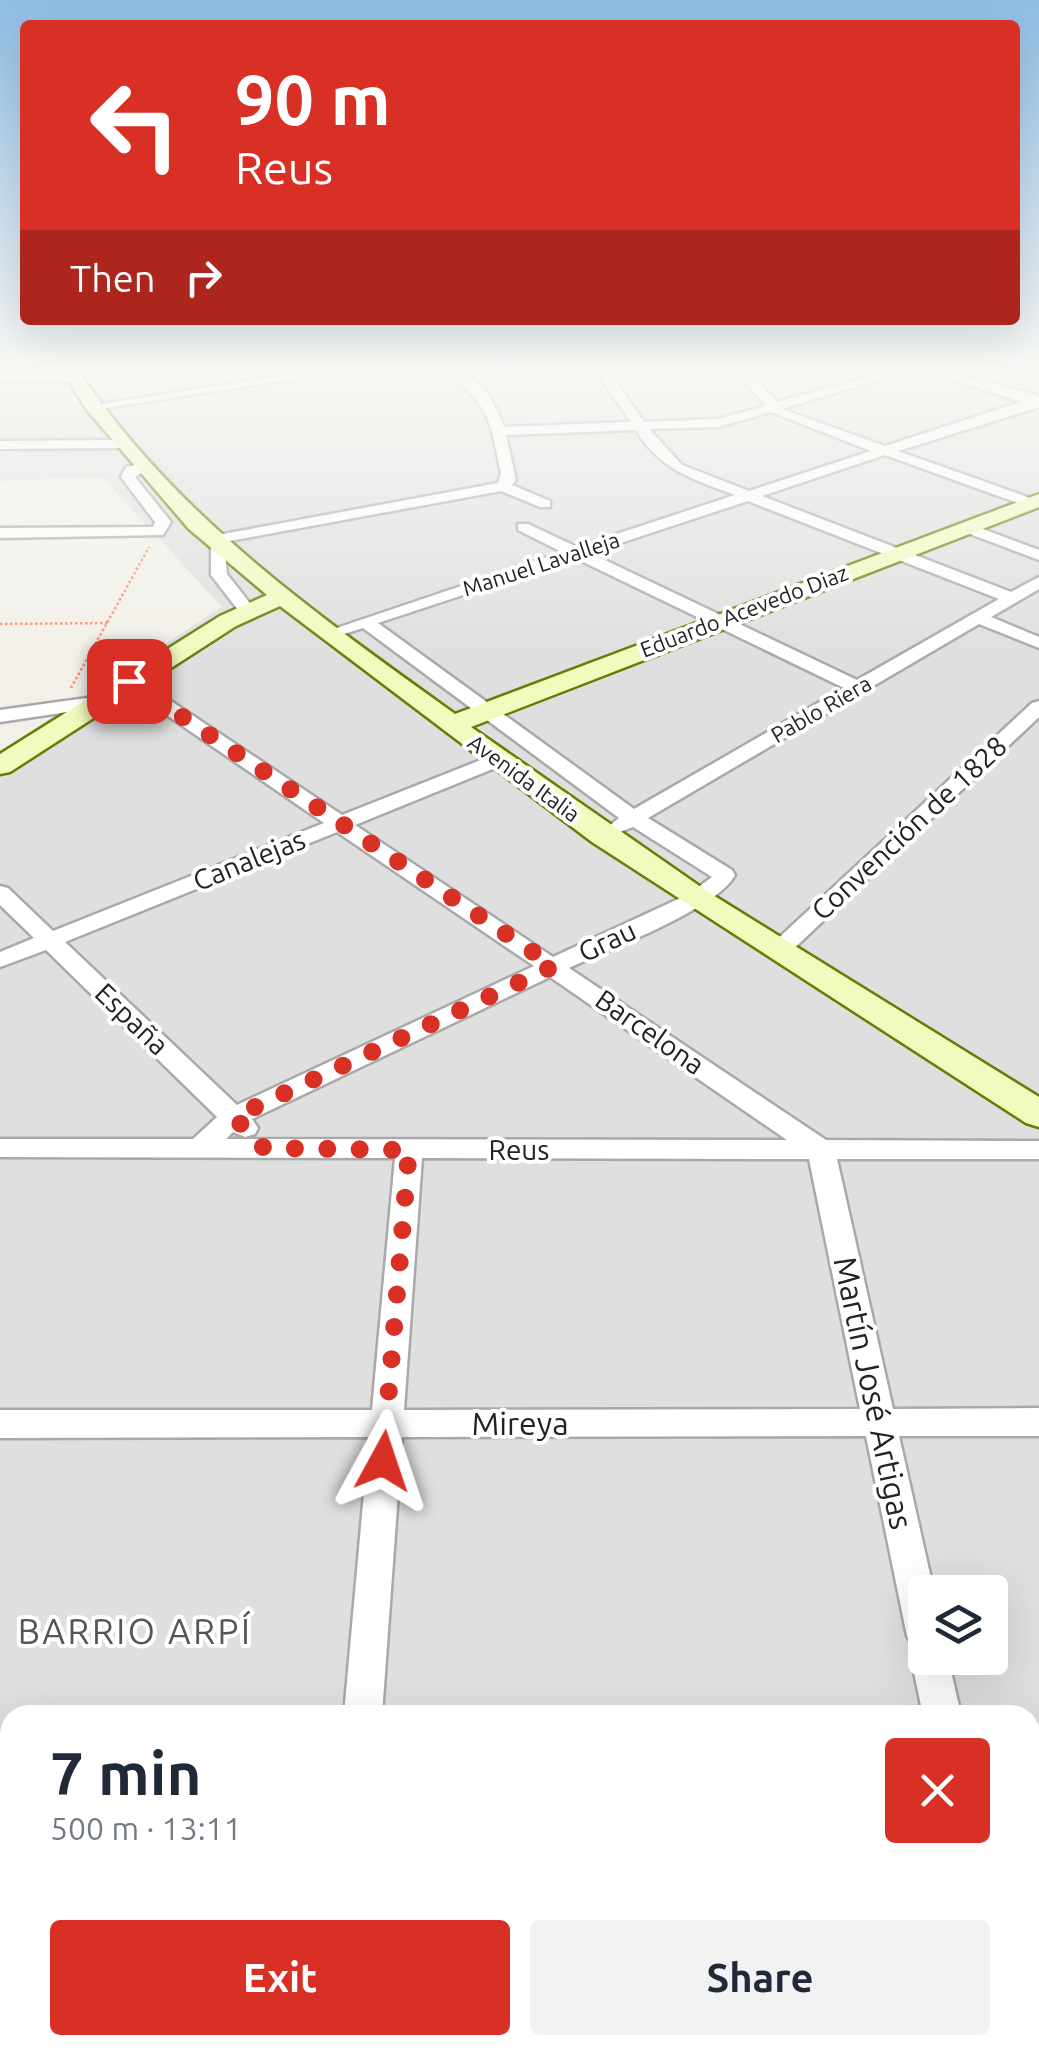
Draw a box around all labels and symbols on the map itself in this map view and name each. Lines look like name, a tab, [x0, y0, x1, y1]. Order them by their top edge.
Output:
street label: Manuel Lavalleja	[459, 526, 622, 601]
street label: Eduardo Acevedo Diaz	[636, 559, 851, 662]
pin	[87, 639, 172, 724]
street label: Pablo Riera	[766, 670, 875, 747]
street label: Avenida Italia	[464, 729, 585, 826]
street label: Convención de 1828	[805, 730, 1012, 926]
street label: Canalejas	[188, 823, 309, 896]
street label: Grau	[573, 914, 640, 967]
street label: España	[90, 977, 175, 1061]
street label: Barcelona	[590, 983, 710, 1080]
street label: Reus	[489, 1134, 549, 1165]
street label: Martín José Artigas	[828, 1253, 920, 1532]
street label: Mireya	[471, 1405, 569, 1441]
position arrow	[331, 1409, 435, 1513]
district label: BARRIO ARPÍ	[18, 1610, 252, 1651]

